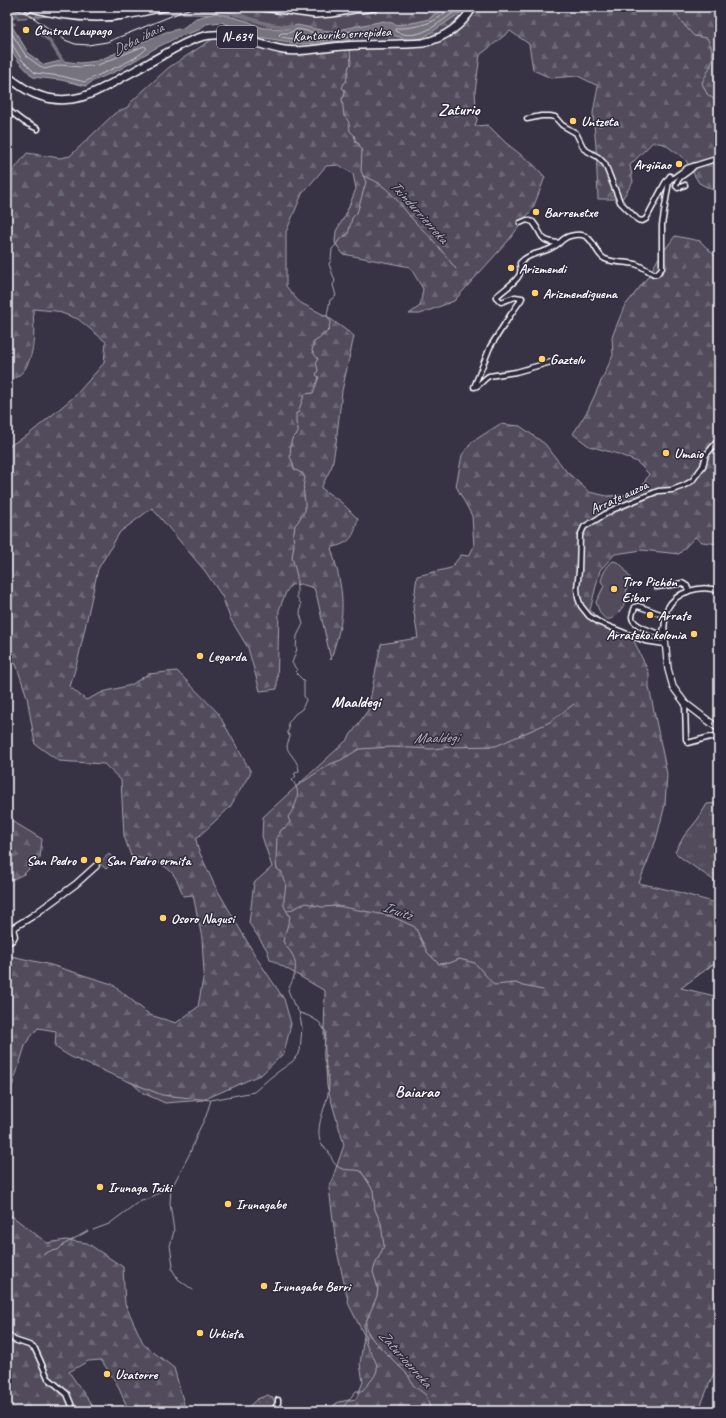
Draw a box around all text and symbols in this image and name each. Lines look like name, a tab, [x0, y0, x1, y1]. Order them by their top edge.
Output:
water label: Deba ibaia	[109, 17, 168, 60]
place label: Central Laupago	[34, 22, 112, 39]
street label: Kantauriko errepidea	[292, 23, 393, 45]
marker: Central Laupago	[21, 25, 31, 35]
road number: N-634	[217, 26, 257, 48]
district label: Zaturio	[438, 100, 481, 120]
place label: Untzeta	[581, 113, 620, 130]
marker: Untzeta	[568, 116, 578, 126]
place label: Argiñao	[633, 156, 673, 173]
marker: Argiñao	[674, 159, 684, 169]
water label: Txindurrierreka	[386, 177, 453, 249]
place label: Barrenetxe	[544, 204, 599, 221]
marker: Barrenetxe	[531, 207, 541, 217]
place label: Arizmendi	[519, 260, 568, 277]
marker: Arizmendi	[506, 263, 516, 273]
place label: Arizmendiguena	[543, 285, 618, 302]
marker: Arizmendiguena	[530, 288, 540, 298]
place label: Gaztelu	[550, 351, 586, 368]
marker: Gaztelu	[537, 354, 547, 364]
place label: Umaio	[674, 445, 704, 462]
marker: Umaio	[661, 448, 671, 458]
street label: Arrate auzoa	[587, 476, 652, 518]
place label: Tiro Pichón Eibar	[622, 573, 677, 606]
marker: Tiro Pichón Eibar	[609, 584, 619, 594]
place label: Arrate	[658, 607, 692, 624]
marker: Arrate	[645, 610, 655, 620]
place label: Arrateko kolonia	[606, 626, 688, 643]
marker: Arrateko kolonia	[689, 629, 699, 639]
place label: Legarda	[208, 648, 247, 665]
marker: Legarda	[195, 651, 205, 661]
district label: Maaldegi	[332, 692, 382, 712]
water label: Maaldegi	[413, 728, 463, 748]
place label: San Pedro	[26, 852, 77, 869]
place label: San Pedro ermita	[106, 852, 192, 869]
marker: San Pedro	[79, 855, 89, 865]
marker: San Pedro ermita	[93, 855, 103, 865]
water label: Iruitz	[380, 897, 416, 925]
place label: Osoro Nagusi	[171, 910, 236, 927]
marker: Osoro Nagusi	[158, 913, 168, 923]
district label: Baiarao	[395, 1082, 441, 1102]
place label: Irunaga Txiki	[108, 1179, 174, 1196]
marker: Irunaga Txiki	[95, 1182, 105, 1192]
place label: Irunagabe	[236, 1196, 287, 1213]
marker: Irunagabe	[223, 1199, 233, 1209]
place label: Irunagabe Berri	[272, 1278, 352, 1295]
marker: Irunagabe Berri	[259, 1281, 269, 1291]
place label: Urkieta	[208, 1325, 244, 1342]
water label: Zaturioerreka	[374, 1326, 437, 1393]
marker: Urkieta	[195, 1328, 205, 1338]
place label: Usatorre	[115, 1366, 159, 1383]
marker: Usatorre	[102, 1369, 112, 1379]

